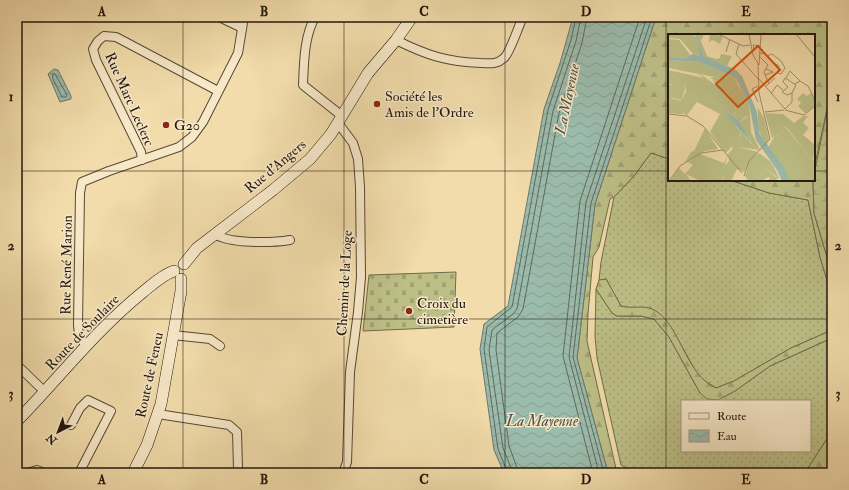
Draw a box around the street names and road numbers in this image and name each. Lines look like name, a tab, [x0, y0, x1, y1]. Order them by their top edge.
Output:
street label: Rue Marc Leclerc	[101, 50, 158, 149]
street label: Rue d'Angers	[241, 136, 310, 197]
street label: Rue René Marion	[57, 215, 76, 315]
street label: Chemin de la Loge	[333, 230, 356, 336]
street label: Route de Soulaire	[42, 291, 123, 374]
street label: Route de Feneu	[132, 331, 167, 420]

